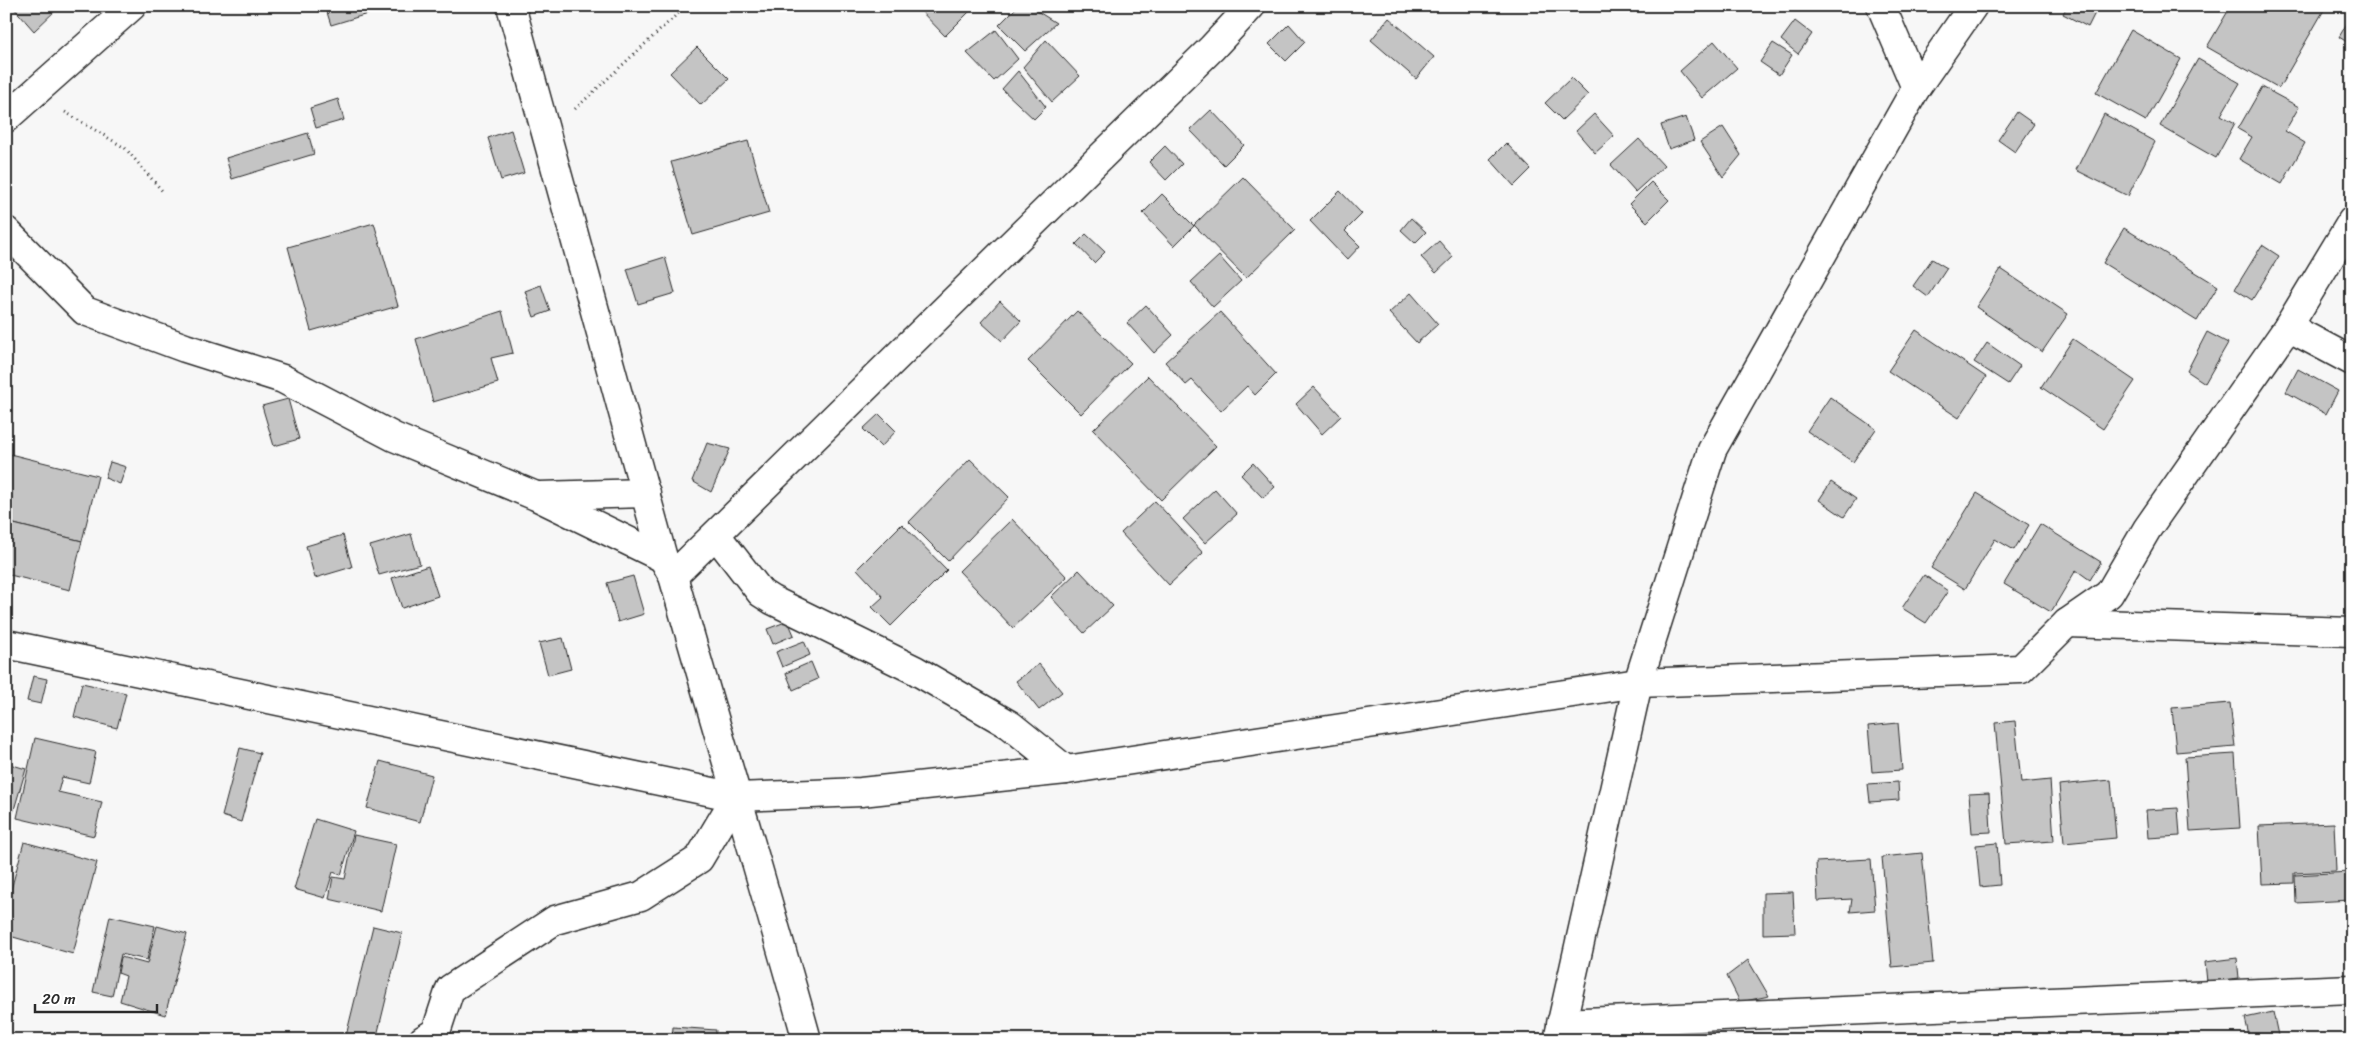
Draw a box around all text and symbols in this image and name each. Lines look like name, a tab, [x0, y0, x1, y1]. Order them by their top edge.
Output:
scale bar	[35, 981, 158, 1013]
text: 20 m	[42, 986, 76, 1012]

